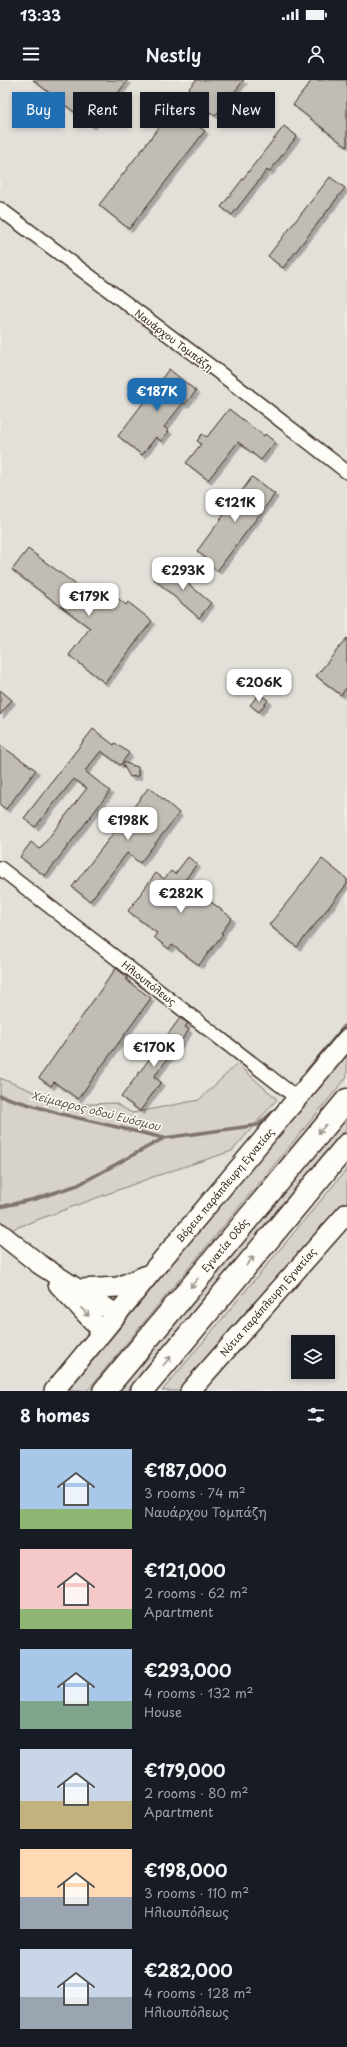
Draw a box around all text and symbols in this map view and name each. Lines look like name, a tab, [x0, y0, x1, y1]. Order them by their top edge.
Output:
text: 13:33	[20, 3, 61, 26]
text: Nestly	[146, 41, 201, 68]
icon: menu	[20, 43, 42, 65]
icon: person	[305, 43, 327, 65]
chip: Buy	[12, 92, 65, 128]
chip: Rent	[73, 92, 132, 128]
chip: Filters	[140, 92, 209, 128]
chip: New	[217, 92, 275, 128]
street label: Ναυάρχου Τομπάζη	[132, 305, 217, 374]
pin: €187K	[129, 378, 185, 412]
text: €187K	[136, 381, 178, 400]
pin: €121K	[207, 489, 263, 523]
text: €121K	[214, 492, 256, 511]
pin: €293K	[155, 557, 211, 591]
text: €293K	[161, 560, 205, 579]
pin: €179K	[61, 583, 117, 617]
text: €179K	[69, 586, 109, 605]
pin: €206K	[231, 669, 287, 703]
text: €206K	[236, 672, 282, 691]
pin: €198K	[100, 807, 156, 841]
text: €198K	[107, 810, 149, 829]
pin: €282K	[153, 880, 209, 914]
text: €282K	[159, 883, 203, 902]
street label: Ηλιουπόλεως	[119, 957, 180, 1009]
pin: €170K	[126, 1034, 182, 1068]
text: €170K	[133, 1037, 175, 1056]
water label: Χείμαρρος οδού Ευόσμου	[30, 1086, 163, 1135]
street label: Βόρεια παράπλευρη Εγνατίας	[172, 1124, 277, 1245]
one-way arrow	[318, 1124, 327, 1135]
street label: Εγνατία Οδός	[198, 1214, 252, 1275]
street label: Νότια παράπλευρη Εγνατίας	[216, 1244, 319, 1359]
one-way arrow	[245, 1256, 254, 1267]
one-way arrow	[189, 1278, 198, 1288]
one-way arrow	[80, 1307, 90, 1317]
map controls	[291, 1335, 335, 1379]
button: layers	[291, 1335, 335, 1379]
one-way arrow	[162, 1356, 171, 1366]
text: 8 homes	[20, 1402, 90, 1428]
icon: filters	[305, 1404, 327, 1426]
text: €187,000	[144, 1457, 227, 1483]
icon: home	[52, 1465, 100, 1513]
text: 3 rooms · 74 m²	[144, 1483, 246, 1502]
text: Ναυάρχου Τομπάζη	[144, 1502, 267, 1521]
text: €121,000	[144, 1557, 226, 1583]
icon: home	[52, 1565, 100, 1613]
text: 2 rooms · 62 m²	[144, 1583, 248, 1602]
text: Apartment	[144, 1602, 213, 1621]
text: €293,000	[144, 1657, 231, 1683]
icon: home	[52, 1665, 100, 1713]
text: 4 rooms · 132 m²	[144, 1683, 254, 1702]
text: House	[144, 1702, 182, 1721]
text: €179,000	[144, 1757, 225, 1783]
icon: home	[52, 1765, 100, 1813]
text: 2 rooms · 80 m²	[144, 1783, 249, 1802]
text: Apartment	[144, 1802, 213, 1821]
text: €198,000	[144, 1857, 227, 1883]
icon: home	[52, 1865, 100, 1913]
text: 3 rooms · 110 m²	[144, 1883, 249, 1902]
text: Ηλιουπόλεως	[144, 1902, 229, 1921]
text: €282,000	[144, 1957, 233, 1983]
icon: home	[52, 1965, 100, 2013]
text: 4 rooms · 128 m²	[144, 1983, 252, 2002]
text: Ηλιουπόλεως	[144, 2002, 229, 2021]

